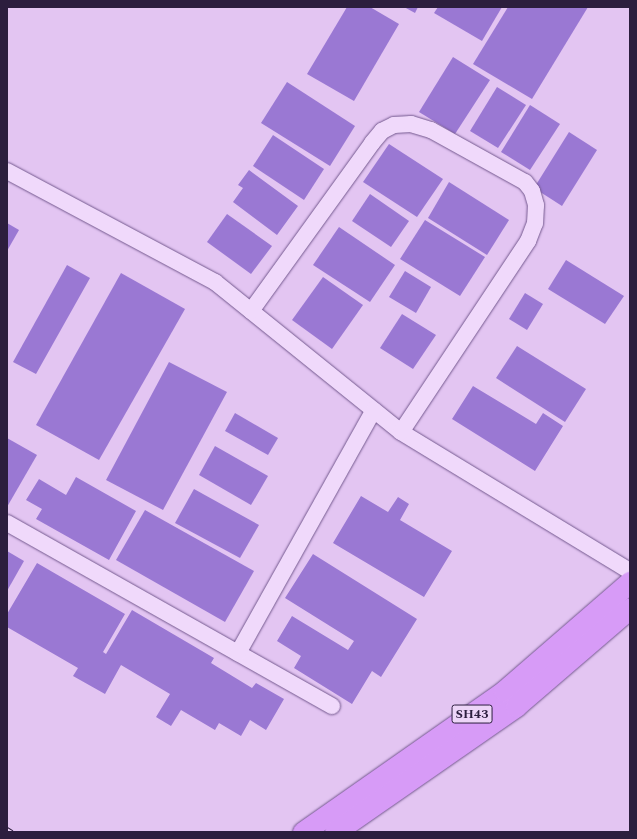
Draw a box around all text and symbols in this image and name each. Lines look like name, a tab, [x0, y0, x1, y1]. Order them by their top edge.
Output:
road number: SH43	[451, 703, 493, 725]

